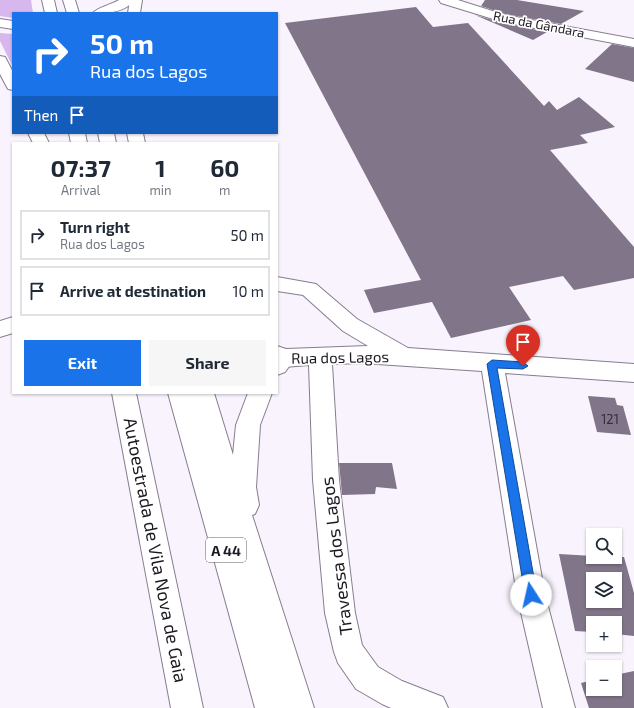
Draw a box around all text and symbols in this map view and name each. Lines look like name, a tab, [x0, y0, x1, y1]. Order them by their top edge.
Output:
street label: Rua da Gândara	[492, 7, 586, 41]
text: 50 m	[90, 26, 154, 60]
icon: right	[24, 28, 76, 80]
text: Rua dos Lagos	[90, 60, 207, 82]
icon: arrive	[66, 104, 88, 126]
text: Then	[24, 106, 58, 124]
text: 07:37	[51, 153, 111, 182]
text: 1	[155, 153, 166, 182]
text: 60	[210, 153, 239, 182]
text: Arrival	[61, 182, 100, 198]
text: min	[149, 182, 172, 198]
text: m	[219, 182, 230, 198]
text: Turn right	[60, 218, 130, 236]
icon: right	[26, 224, 48, 246]
text: 50 m	[230, 226, 264, 244]
text: Rua dos Lagos	[60, 236, 145, 252]
icon: arrive	[26, 280, 48, 302]
text: Arrive at destination	[60, 282, 206, 300]
text: 10 m	[232, 282, 264, 300]
pin	[506, 325, 540, 366]
icon: arrive	[512, 331, 534, 353]
button: Exit	[24, 340, 141, 386]
button: Share	[149, 340, 266, 386]
street label: Rua dos Lagos	[291, 347, 389, 367]
house number: 121	[601, 411, 619, 427]
street label: Autoestrada de Vila Nova de Gaia	[119, 416, 193, 684]
street label: Travessa dos Lagos	[315, 476, 357, 636]
map controls	[586, 528, 622, 696]
button: search	[586, 528, 622, 564]
road number: A 44	[206, 538, 246, 562]
button: layers	[586, 572, 622, 608]
position arrow	[510, 574, 552, 616]
button: +	[586, 616, 622, 652]
button: −	[586, 660, 622, 696]

